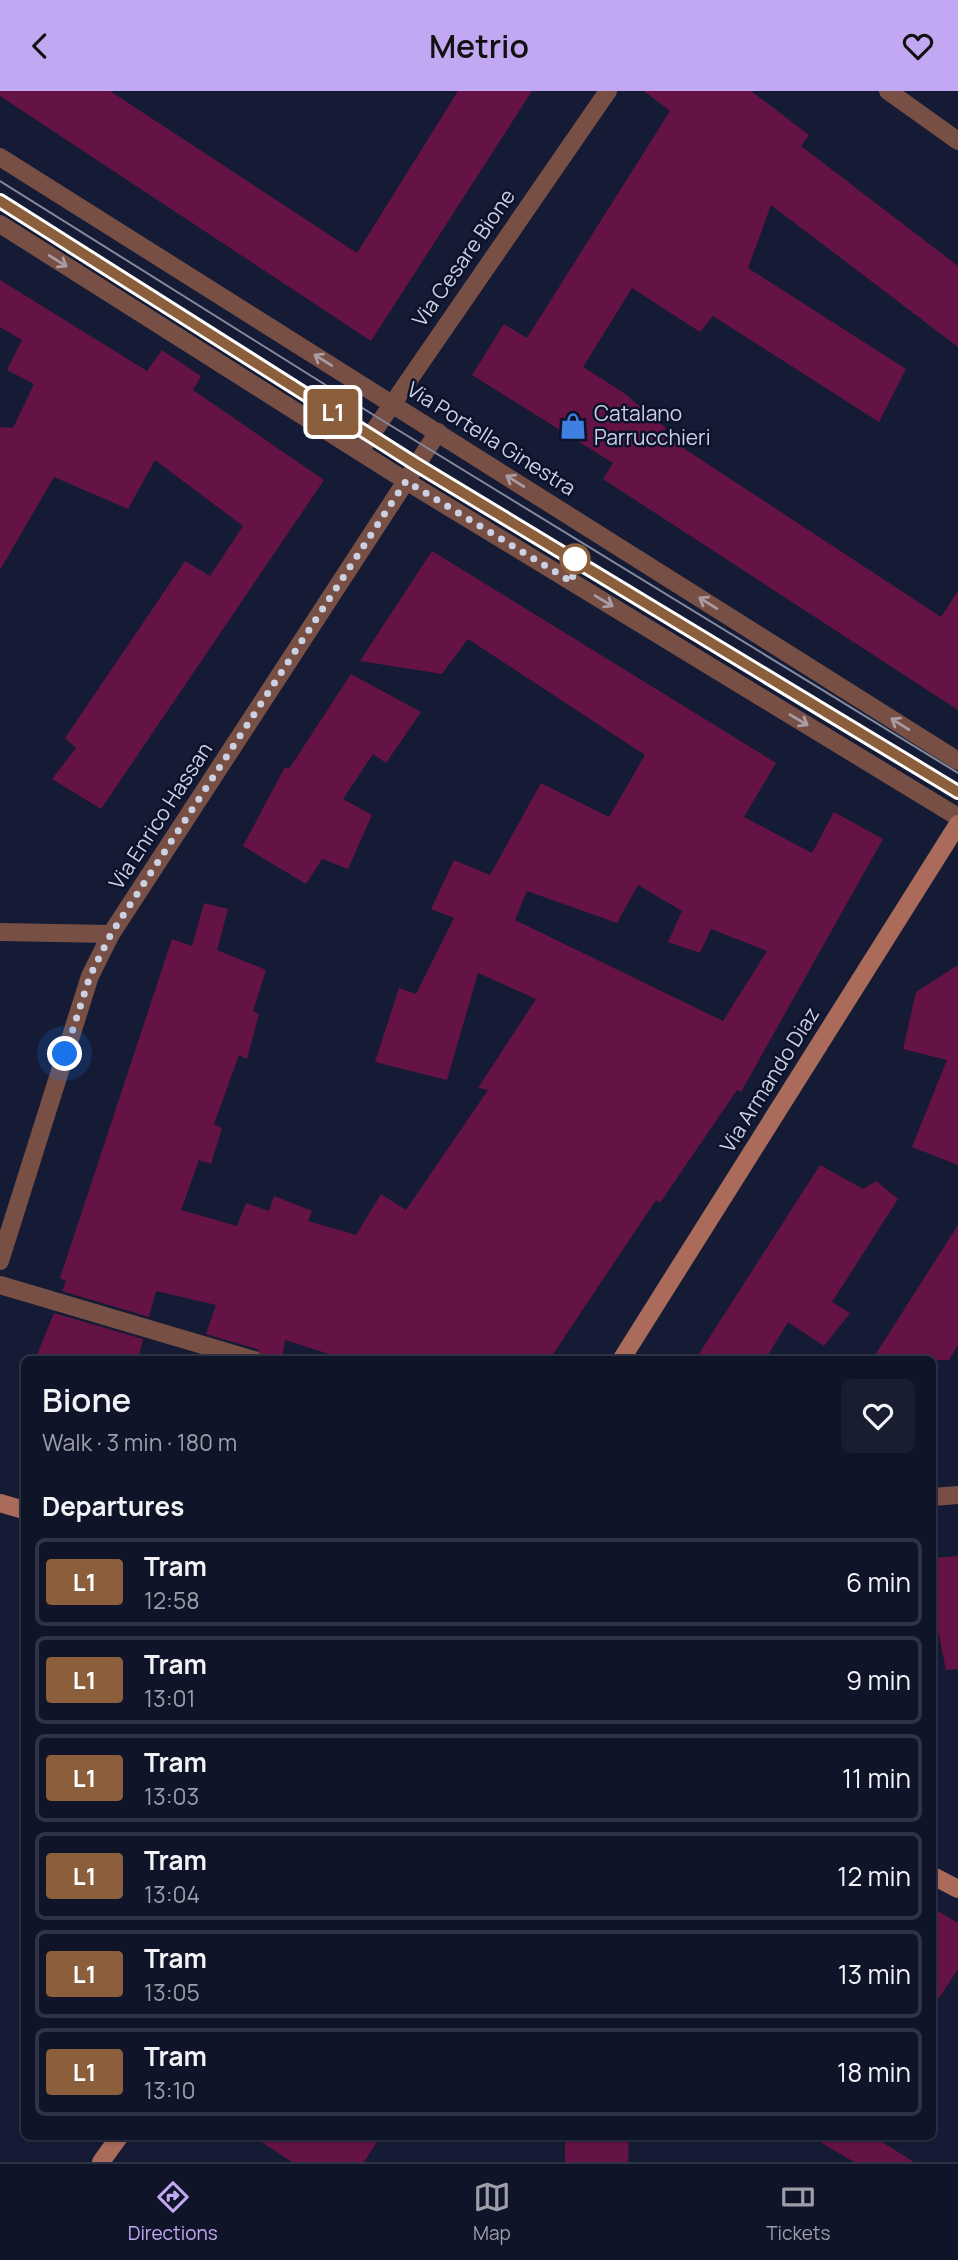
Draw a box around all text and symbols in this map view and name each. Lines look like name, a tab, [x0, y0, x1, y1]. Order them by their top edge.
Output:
text: Metrio	[429, 24, 529, 68]
icon: back	[21, 27, 59, 65]
icon: heart	[899, 27, 937, 65]
street label: Via Cesare Bione	[405, 183, 521, 332]
one-way arrow	[47, 254, 67, 268]
one-way arrow	[314, 352, 334, 366]
street label: Via Portella Ginestra	[402, 375, 581, 501]
line badge: L1	[302, 389, 364, 435]
text: L1	[321, 395, 345, 428]
place label: Catalano Parrucchieri	[594, 399, 711, 451]
shop icon: Catalano Parrucchieri	[558, 411, 588, 441]
one-way arrow	[506, 474, 526, 488]
unlabelled marker	[560, 544, 590, 574]
one-way arrow	[594, 595, 614, 609]
one-way arrow	[699, 595, 718, 610]
one-way arrow	[788, 713, 808, 727]
one-way arrow	[891, 717, 911, 731]
street label: Via Enrico Hassan	[102, 736, 218, 894]
street label: Via Armando Diaz	[713, 1001, 825, 1158]
your location	[47, 1036, 82, 1071]
text: Bione	[42, 1377, 131, 1422]
button: heart	[841, 1379, 915, 1453]
text: Walk · 3 min · 180 m	[42, 1426, 237, 1458]
text: Departures	[42, 1488, 184, 1524]
text: Tram	[144, 1548, 207, 1584]
text: 6 min	[846, 1564, 911, 1600]
text: L1	[73, 1565, 96, 1598]
text: 12:58	[144, 1584, 200, 1616]
text: Tram	[144, 1646, 207, 1682]
text: 9 min	[846, 1662, 911, 1698]
text: L1	[73, 1663, 96, 1696]
text: 13:01	[144, 1682, 196, 1714]
text: Tram	[144, 1744, 207, 1780]
text: 11 min	[842, 1760, 911, 1796]
text: L1	[73, 1761, 96, 1794]
text: 13:03	[144, 1780, 199, 1812]
text: Tram	[144, 1842, 207, 1878]
text: 12 min	[837, 1858, 911, 1894]
text: L1	[73, 1859, 96, 1892]
text: 13:04	[144, 1878, 200, 1910]
text: Tram	[144, 1940, 207, 1976]
text: 13 min	[838, 1956, 911, 1992]
text: L1	[73, 1957, 96, 1990]
text: 13:05	[144, 1976, 200, 2008]
text: Tram	[144, 2038, 207, 2074]
text: 18 min	[837, 2054, 911, 2090]
text: L1	[73, 2055, 96, 2088]
text: 13:10	[144, 2074, 196, 2106]
tab: Directions	[128, 2178, 218, 2246]
tab: Map	[473, 2178, 511, 2246]
tab: Tickets	[766, 2178, 830, 2246]

